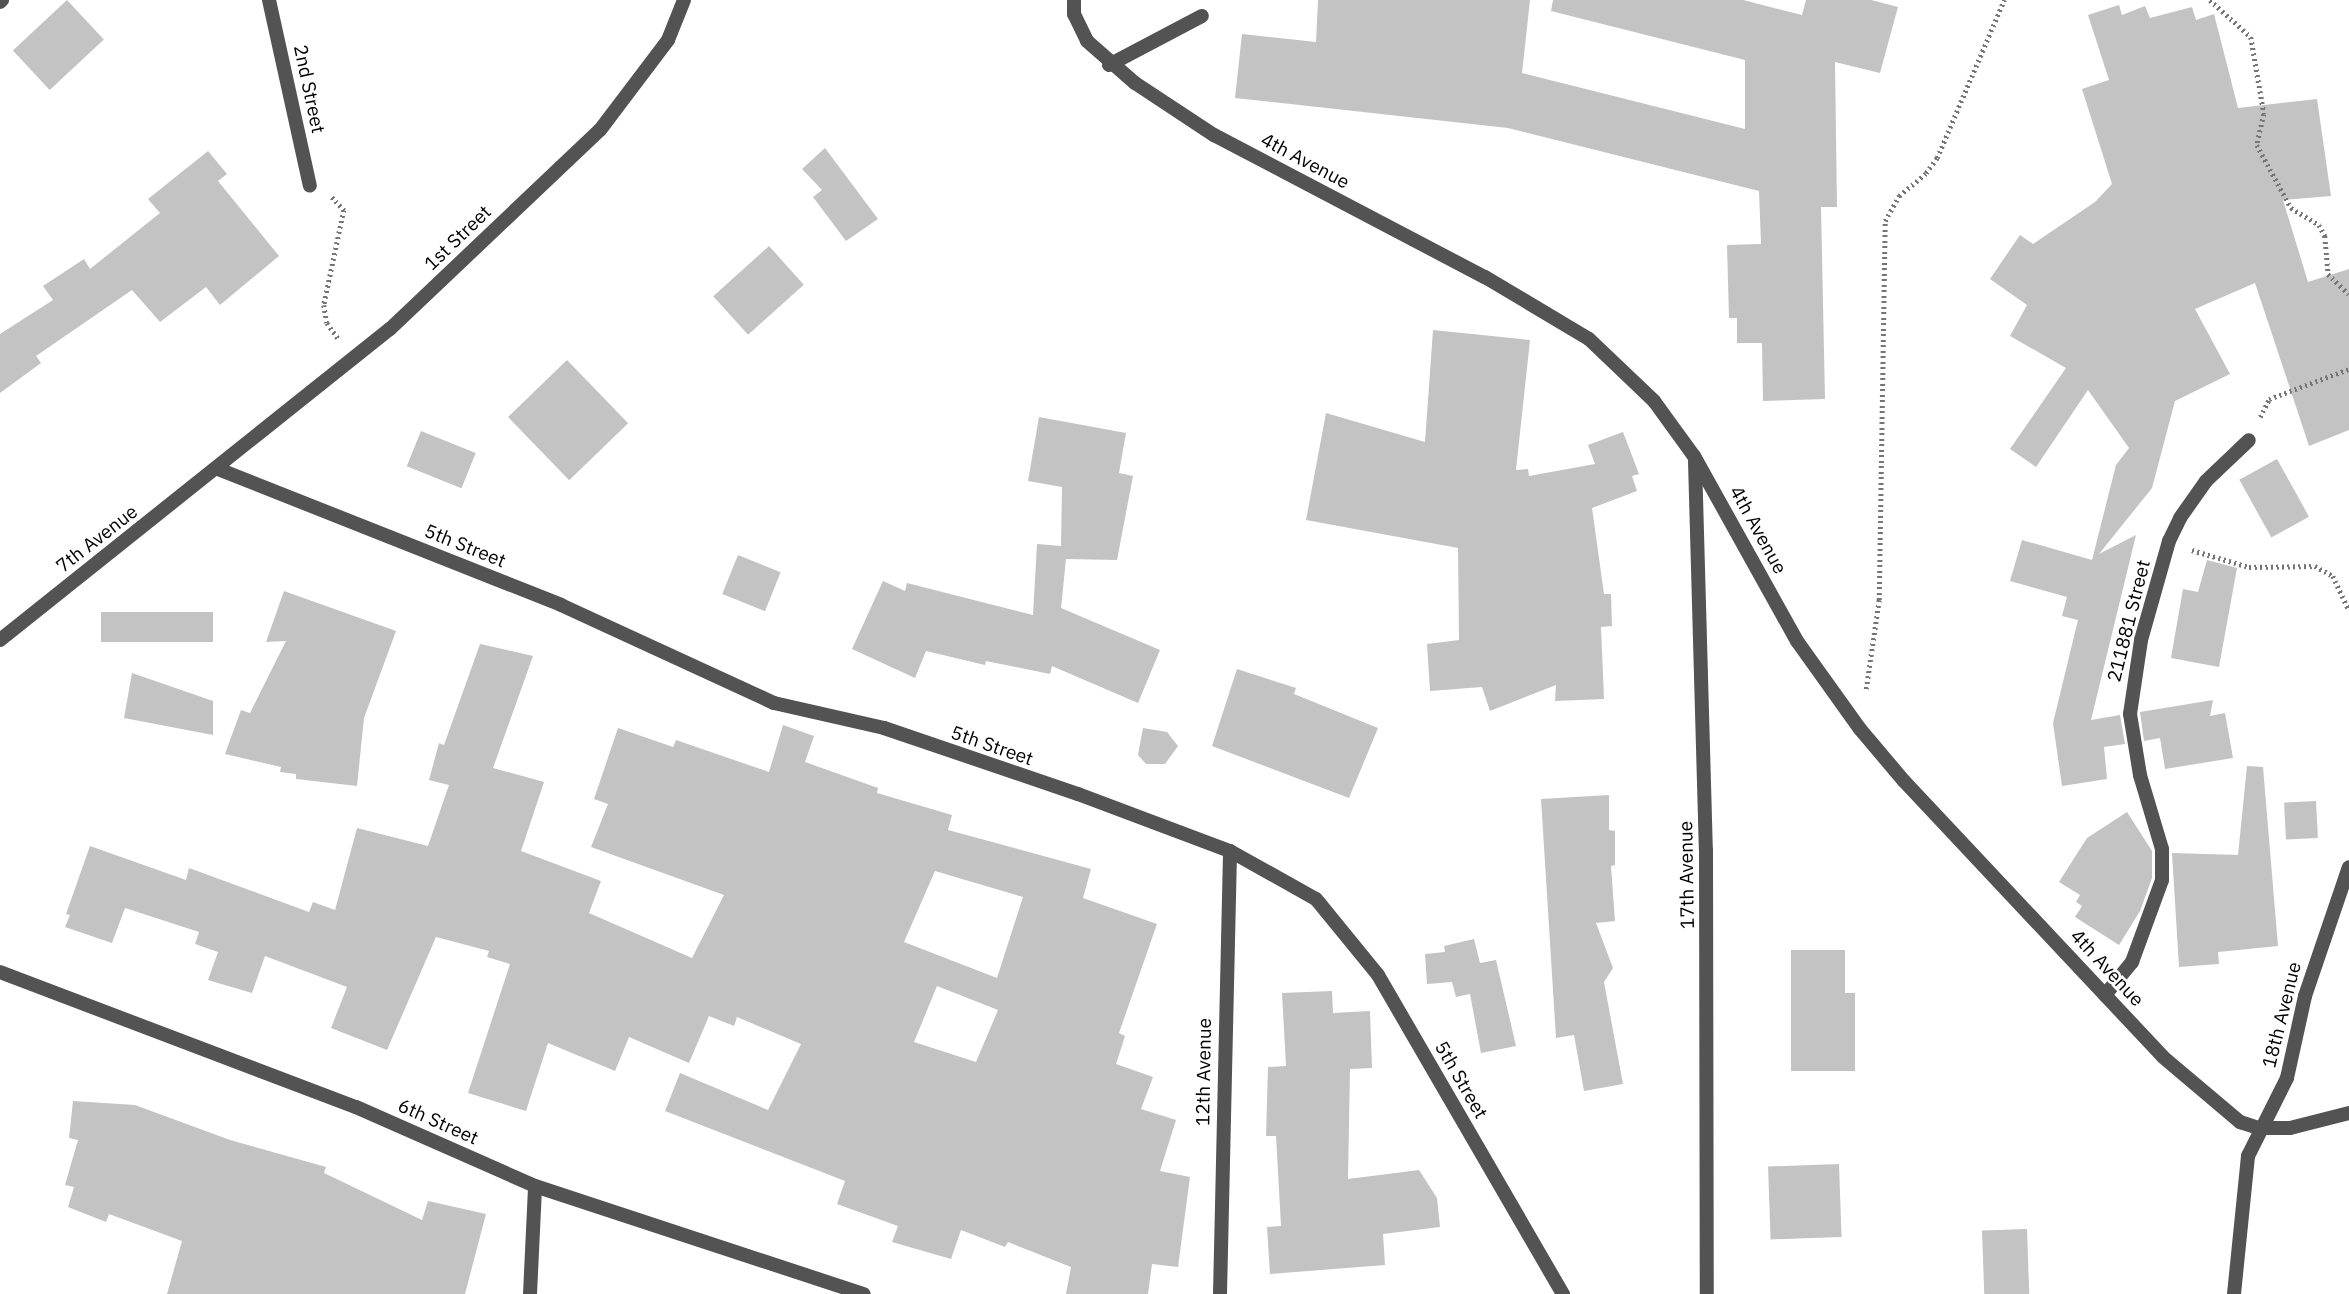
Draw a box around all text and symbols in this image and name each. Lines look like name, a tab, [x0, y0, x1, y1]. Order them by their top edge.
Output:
street label: 2nd Street	[289, 43, 329, 135]
street label: 4th Avenue	[1257, 128, 1353, 194]
street label: 1st Street	[420, 201, 496, 275]
street label: 4th Avenue	[1725, 482, 1791, 578]
street label: 7th Avenue	[52, 500, 142, 578]
street label: 5th Street	[421, 519, 509, 573]
street label: 211881 Street	[2103, 558, 2155, 684]
street label: 5th Street	[948, 721, 1036, 771]
street label: 17th Avenue	[1675, 821, 1699, 929]
street label: 4th Avenue	[2066, 925, 2148, 1011]
street label: 18th Avenue	[2258, 960, 2306, 1070]
street label: 12th Avenue	[1192, 1018, 1216, 1126]
street label: 5th Street	[1430, 1037, 1492, 1123]
street label: 6th Street	[394, 1094, 482, 1150]

